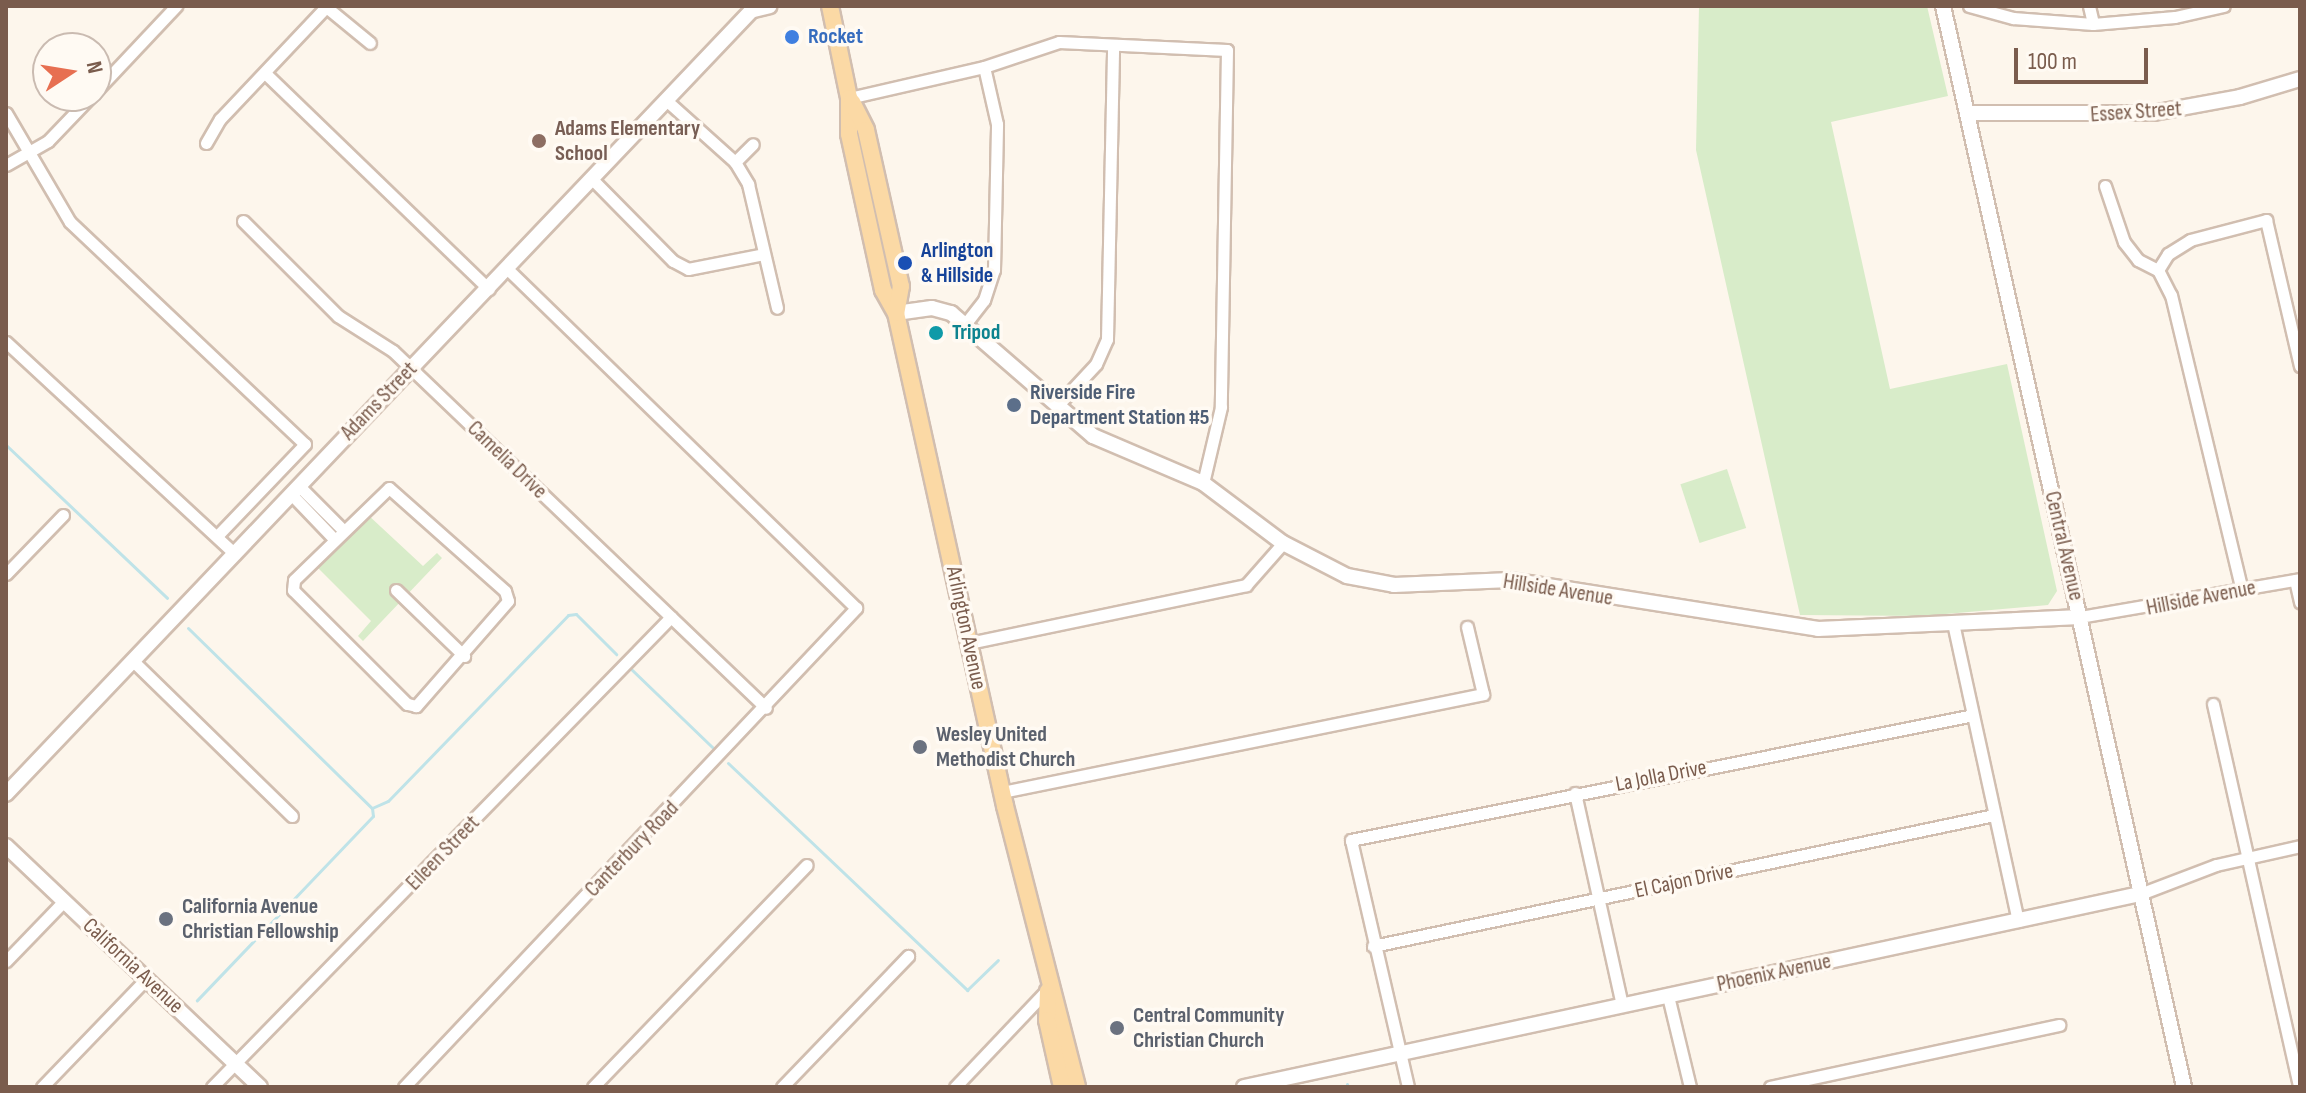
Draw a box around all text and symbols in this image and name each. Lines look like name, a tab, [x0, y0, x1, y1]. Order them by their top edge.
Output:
place label: Rocket	[808, 24, 863, 50]
marker: Rocket	[783, 28, 801, 46]
north arrow	[32, 32, 112, 112]
scale bar	[2018, 32, 2152, 82]
text: 100 m	[2028, 47, 2077, 76]
text: N	[80, 59, 108, 76]
street label: Essex Street	[2089, 96, 2183, 128]
place label: Adams Elementary School	[555, 115, 700, 166]
marker: Adams Elementary School	[530, 132, 548, 150]
place label: Arlington & Hillside	[921, 237, 993, 288]
marker: Arlington & Hillside	[896, 254, 914, 272]
place label: Tripod	[952, 320, 1000, 346]
marker: Tripod	[927, 324, 945, 342]
street label: Adams Street	[335, 356, 423, 446]
place label: Riverside Fire Department Station #5	[1030, 379, 1209, 430]
marker: Riverside Fire Department Station #5	[1005, 396, 1023, 414]
street label: Camelia Drive	[462, 416, 552, 504]
street label: Central Avenue	[2039, 489, 2089, 603]
street label: Arlington Avenue	[940, 564, 992, 692]
street label: Hillside Avenue	[1501, 568, 1615, 612]
street label: Hillside Avenue	[2144, 574, 2258, 622]
place label: Wesley United Methodist Church	[936, 721, 1075, 772]
marker: Wesley United Methodist Church	[911, 738, 929, 756]
street label: La Jolla Drive	[1613, 754, 1709, 798]
street label: Canterbury Road	[580, 795, 684, 903]
street label: Eileen Street	[401, 810, 485, 896]
street label: El Cajon Drive	[1632, 858, 1736, 904]
place label: California Avenue Christian Fellowship	[182, 893, 339, 944]
marker: California Avenue Christian Fellowship	[157, 910, 175, 928]
street label: California Avenue	[77, 913, 189, 1019]
street label: Phoenix Avenue	[1715, 948, 1833, 998]
place label: Central Community Christian Church	[1133, 1002, 1284, 1054]
marker: Central Community Christian Church	[1108, 1019, 1126, 1037]

